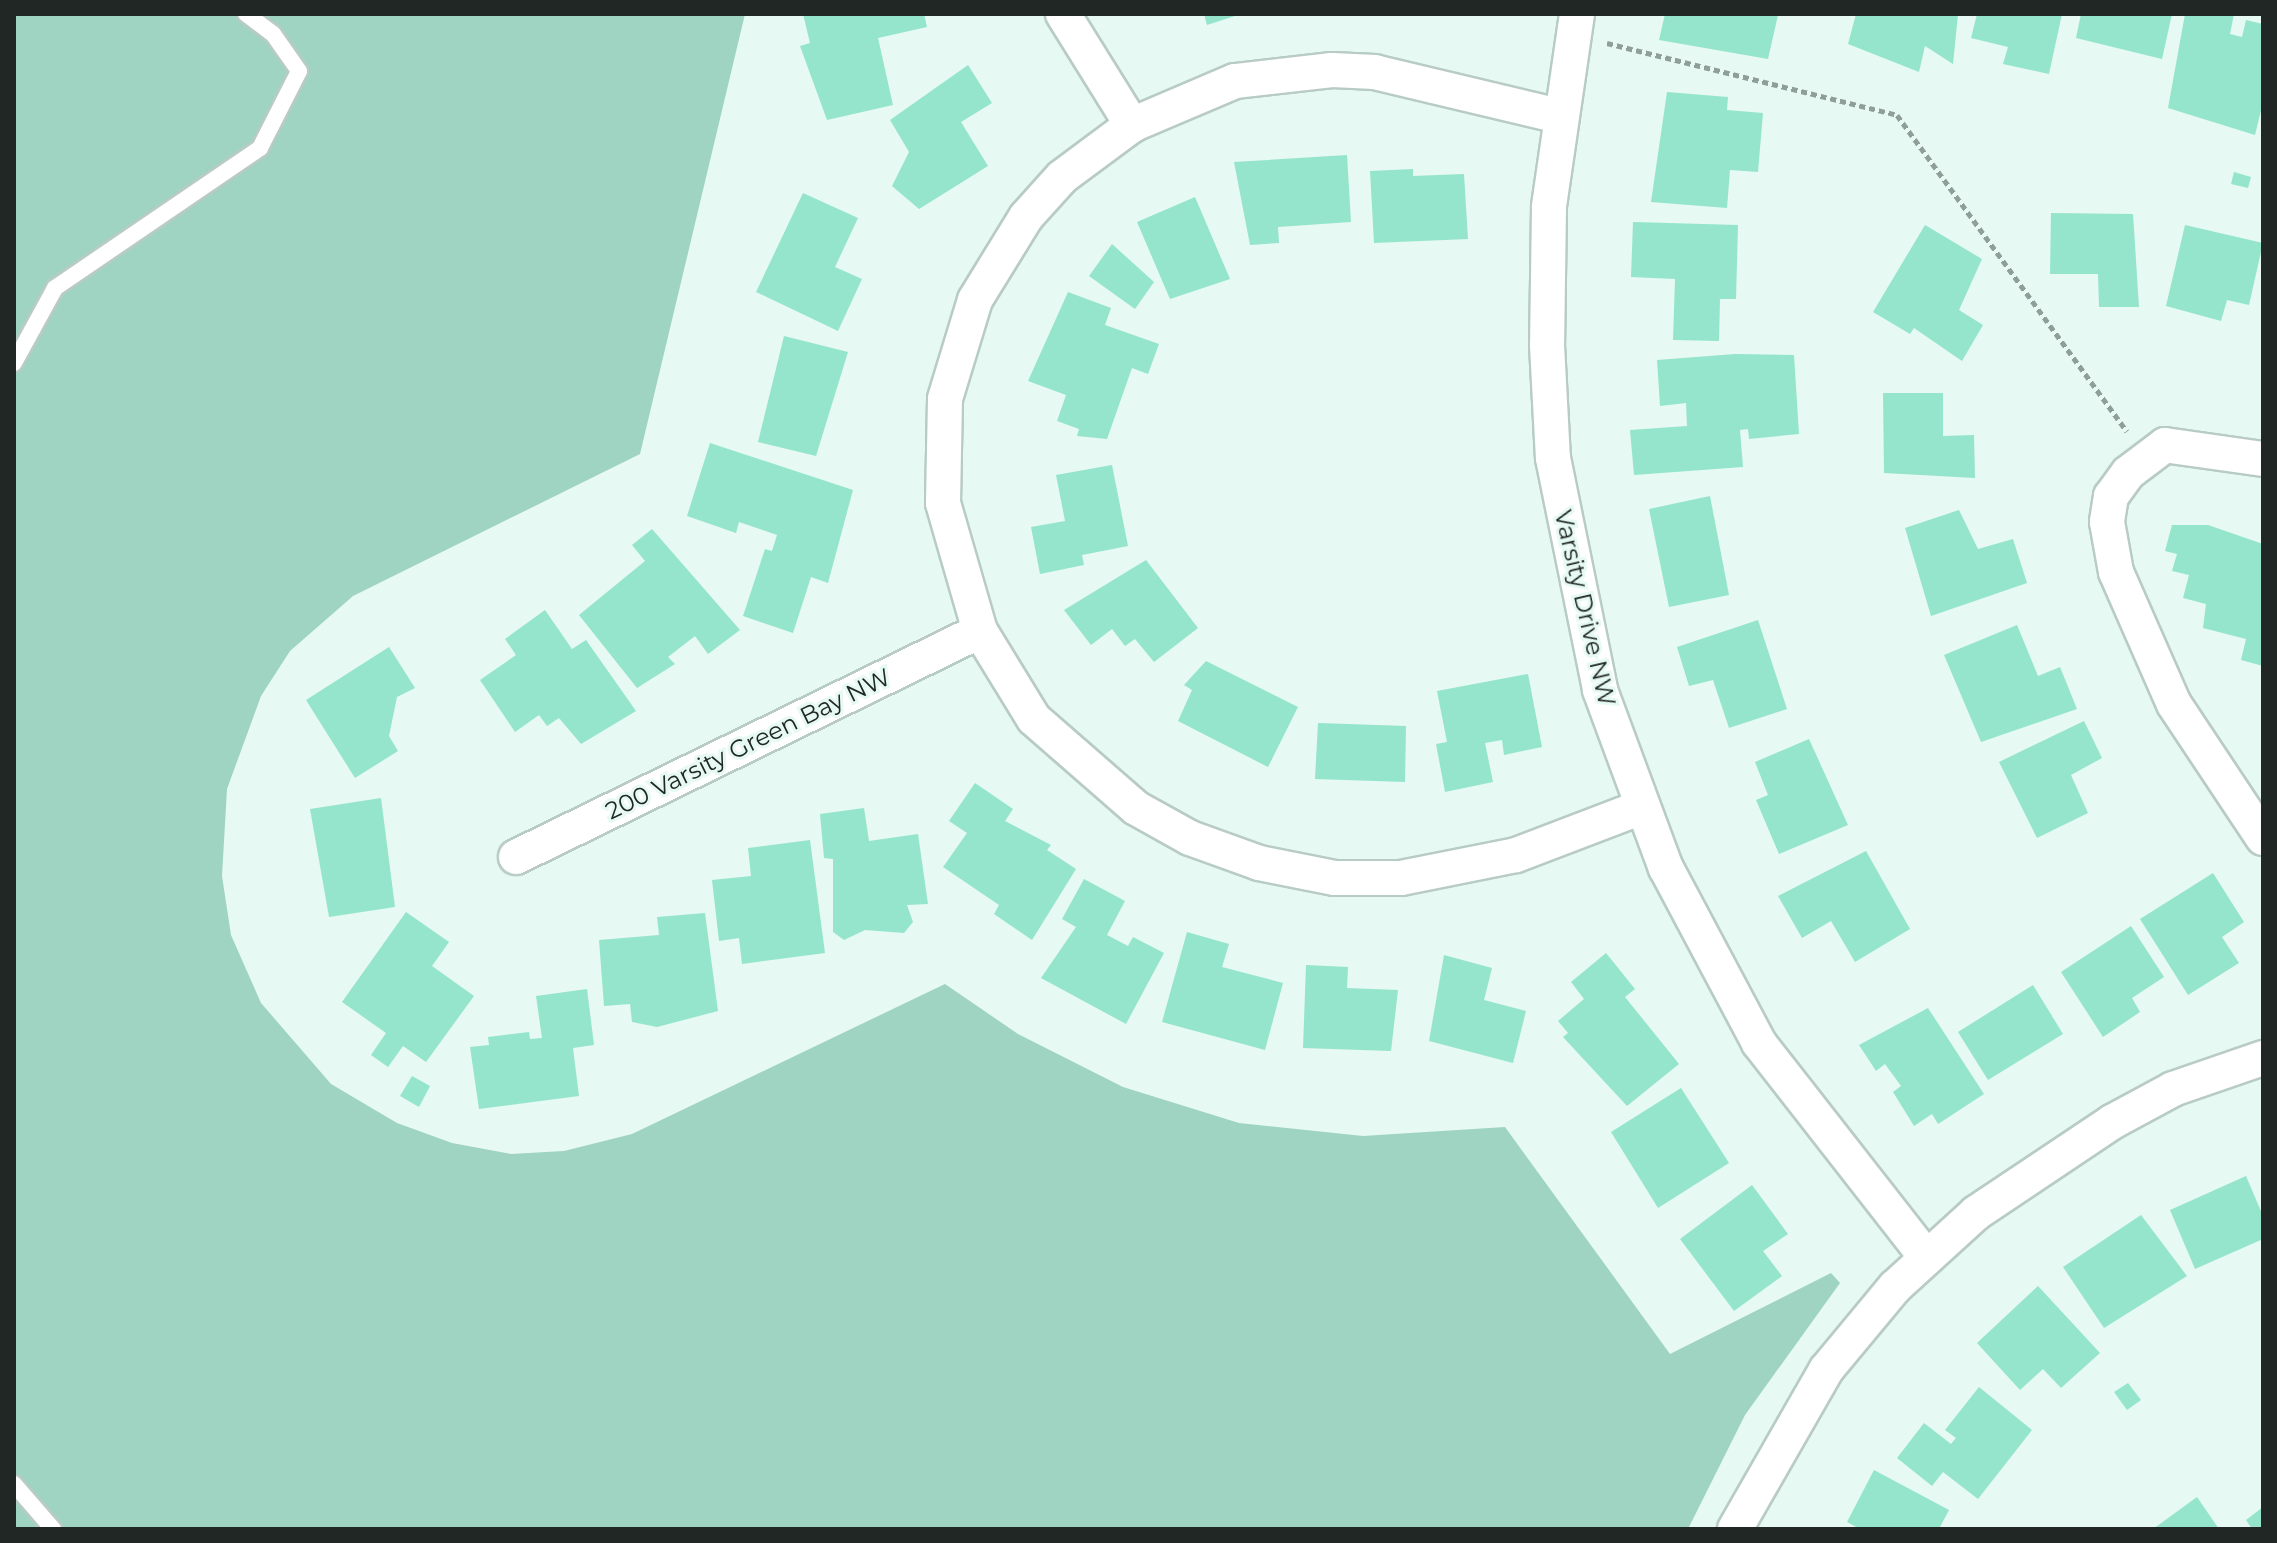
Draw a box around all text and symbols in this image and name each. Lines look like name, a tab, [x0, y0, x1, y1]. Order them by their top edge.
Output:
street label: Varsity Drive NW	[1548, 507, 1622, 709]
street label: 200 Varsity Green Bay NW	[601, 662, 895, 826]

